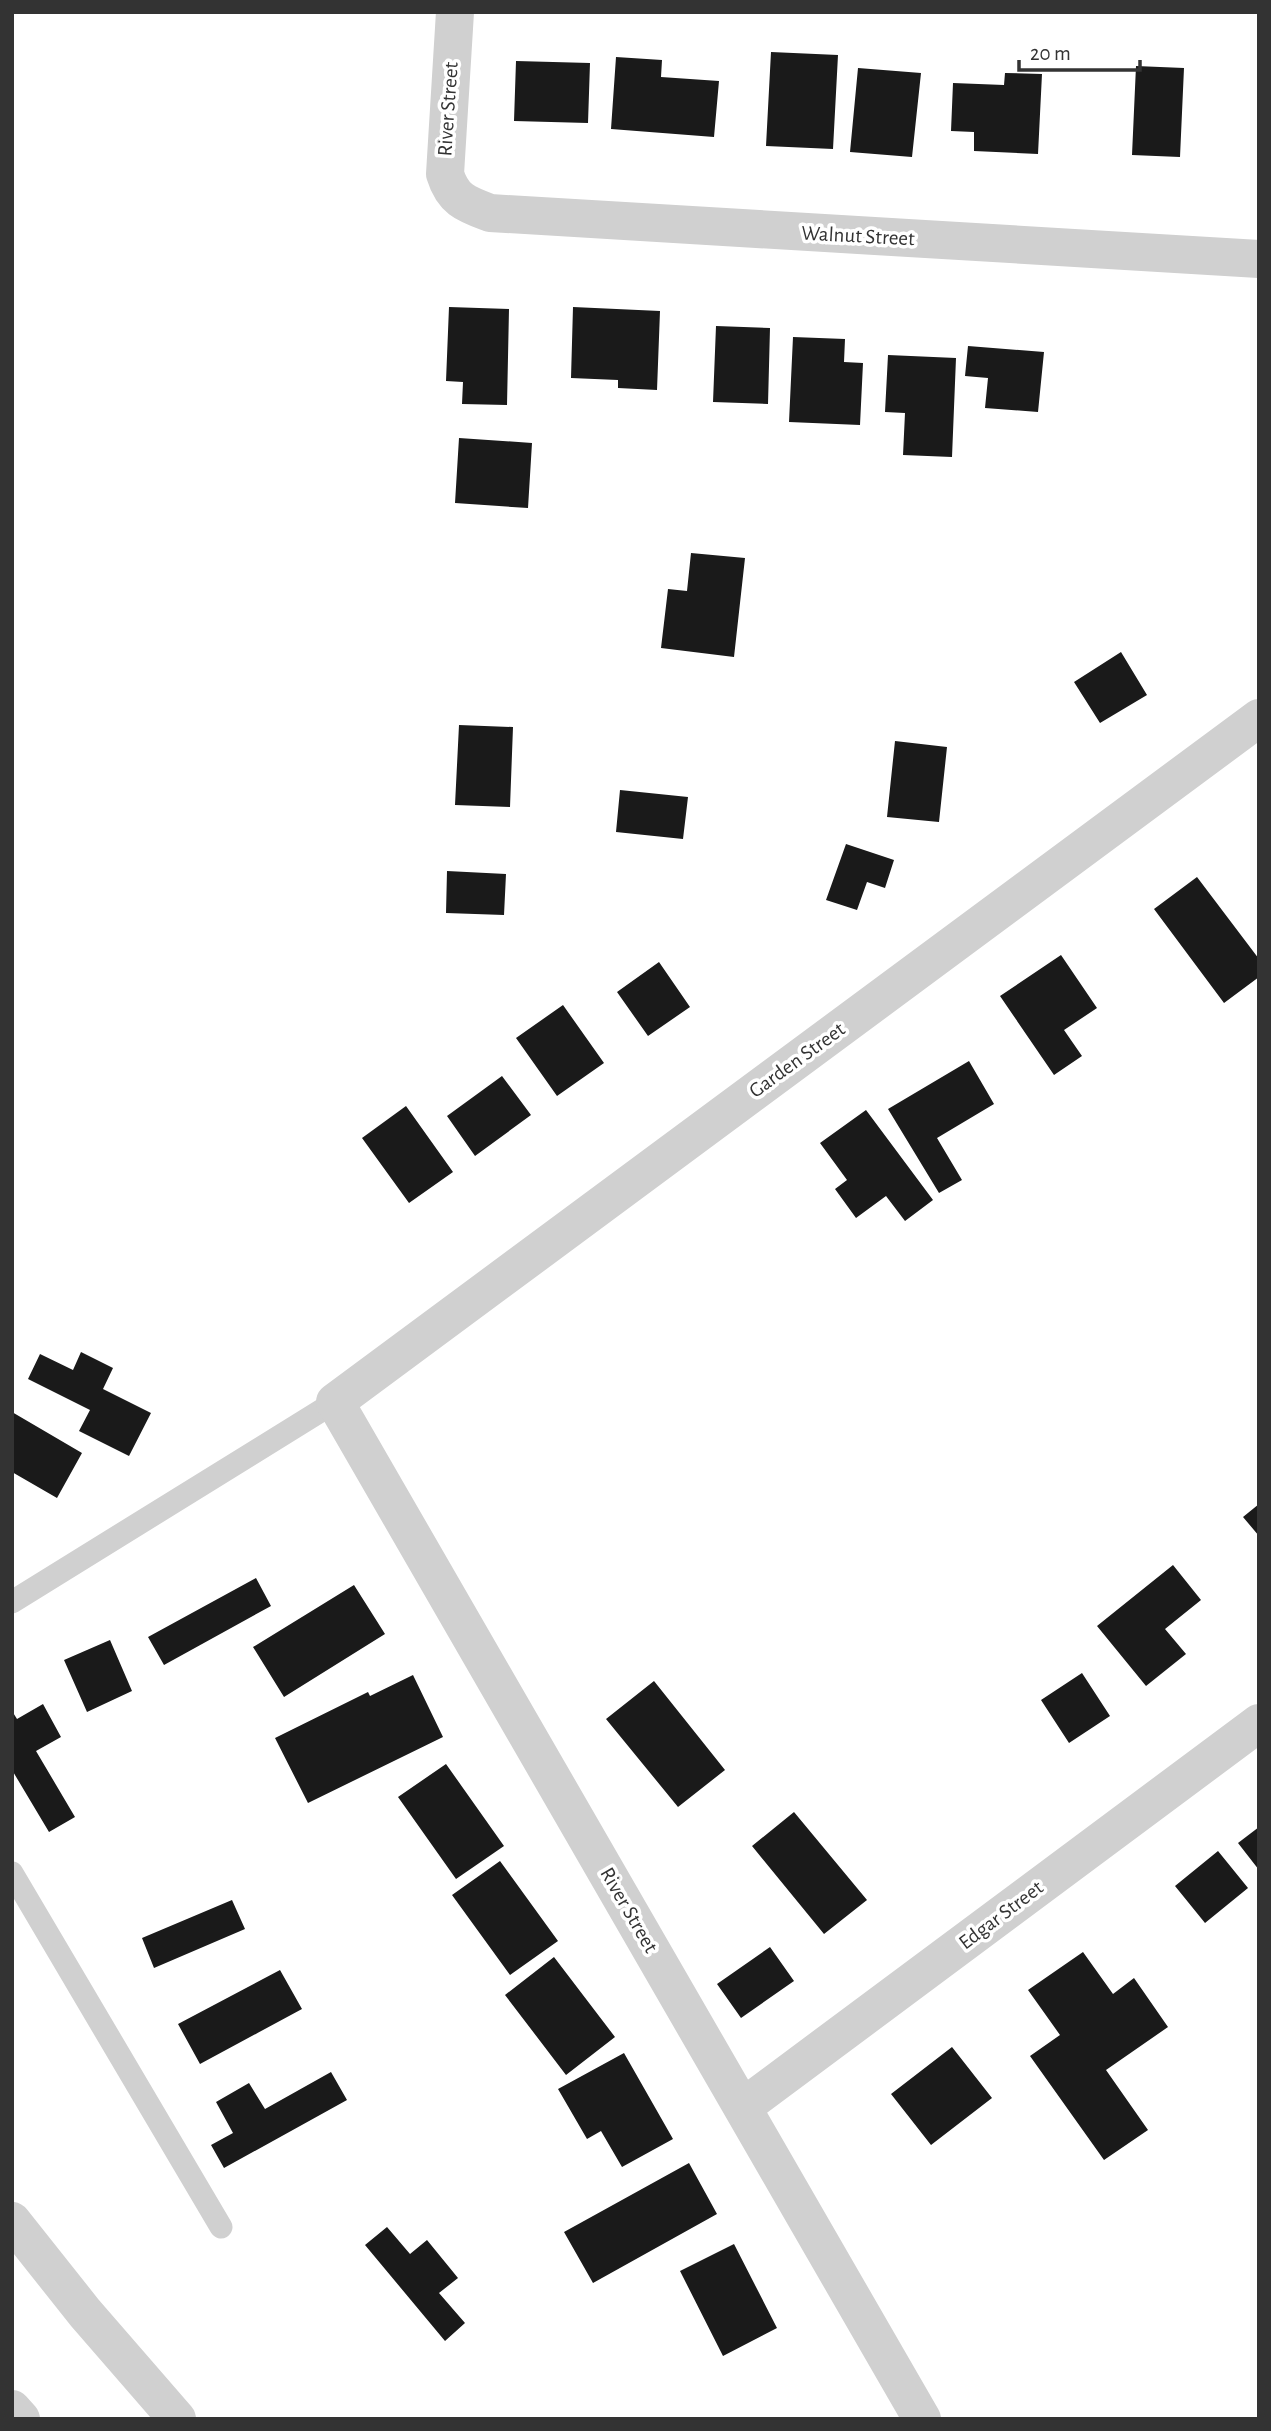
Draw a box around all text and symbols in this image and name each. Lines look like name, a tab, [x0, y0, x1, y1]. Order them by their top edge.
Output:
scale bar	[1019, 28, 1140, 72]
text: 20 m	[1030, 43, 1071, 64]
street label: River Street	[434, 61, 462, 157]
street label: Walnut Street	[801, 223, 916, 249]
street label: Garden Street	[745, 1018, 849, 1102]
street label: River Street	[596, 1864, 662, 1957]
street label: Edgar Street	[955, 1876, 1047, 1953]

